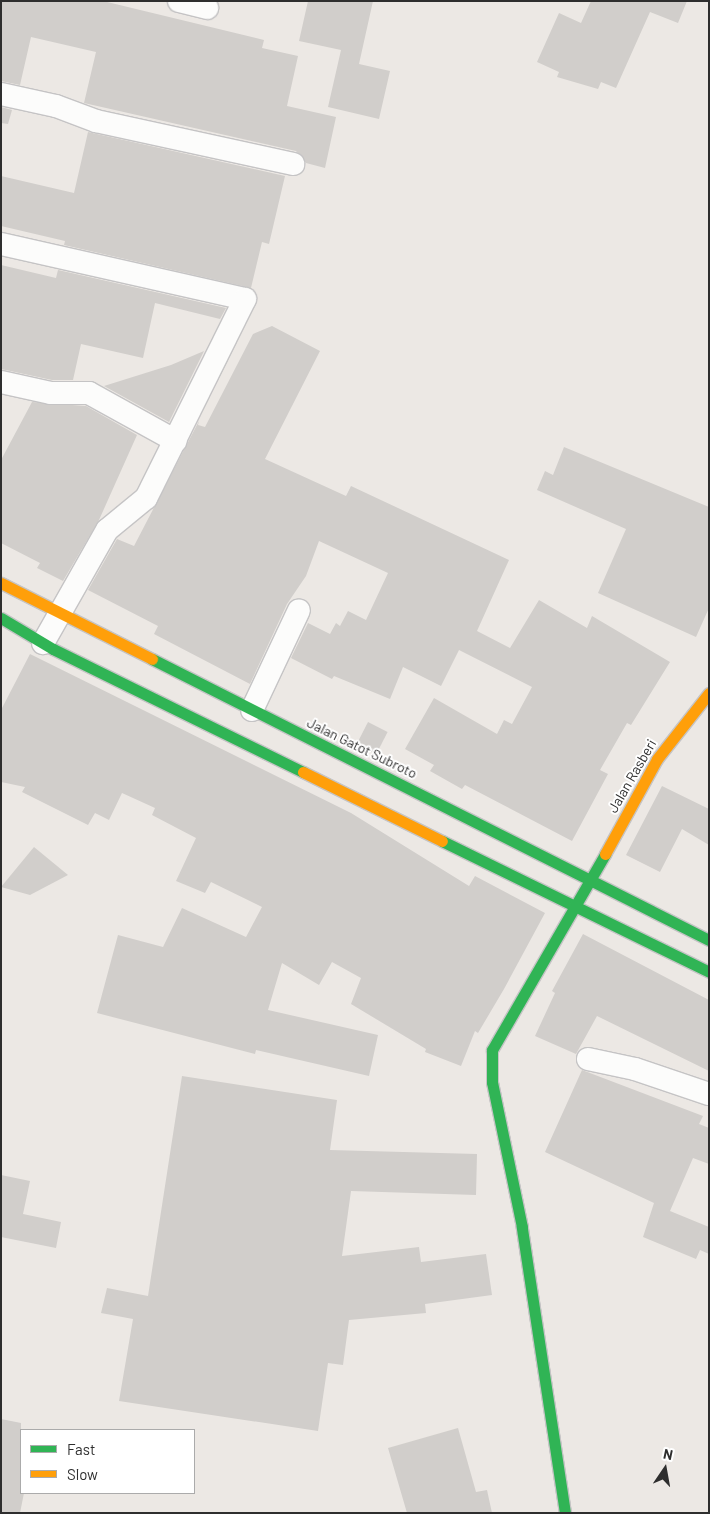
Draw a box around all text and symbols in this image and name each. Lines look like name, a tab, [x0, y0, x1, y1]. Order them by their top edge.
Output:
street label: Jalan Gatot Subroto	[304, 714, 420, 782]
street label: Jalan Rasberi	[604, 736, 660, 816]
legend	[20, 1429, 195, 1494]
text: Fast	[67, 1440, 95, 1458]
north arrow	[640, 1444, 690, 1494]
text: N	[662, 1445, 675, 1463]
text: Slow	[67, 1465, 98, 1483]

